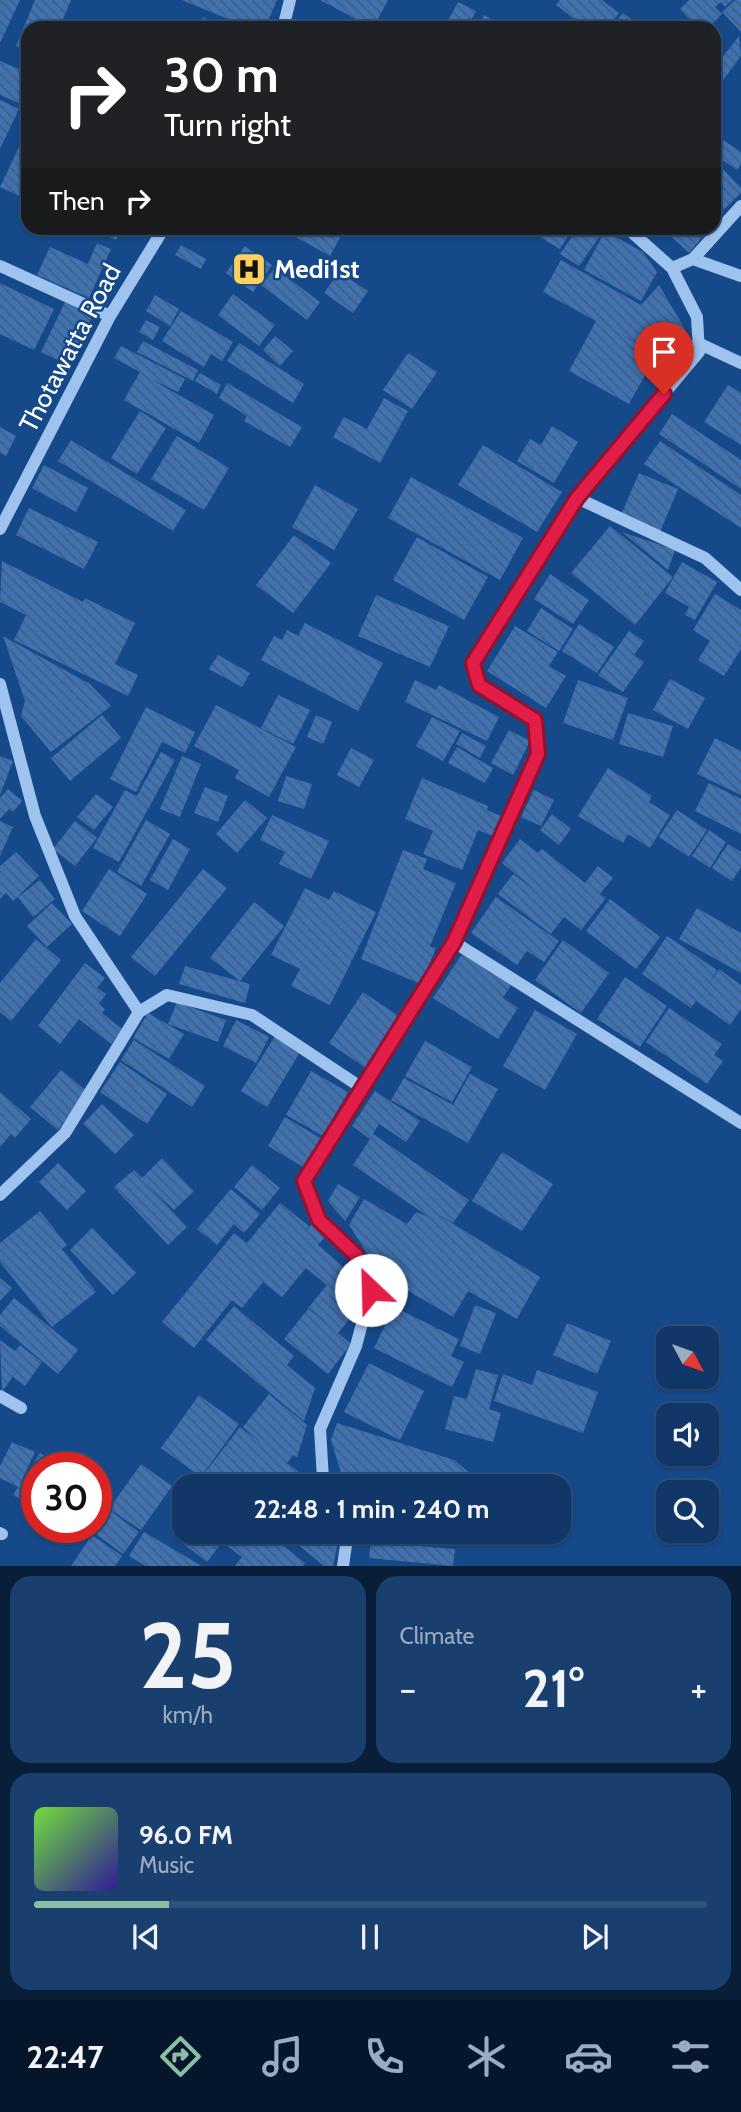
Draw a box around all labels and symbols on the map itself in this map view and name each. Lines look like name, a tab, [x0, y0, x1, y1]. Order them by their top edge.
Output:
hospital icon: Medi1st	[230, 250, 268, 288]
place label: Medi1st	[274, 253, 359, 285]
street label: Thotawatta Road	[12, 258, 128, 438]
pin	[634, 322, 694, 394]
position arrow	[334, 1253, 408, 1327]
north arrow	[656, 1326, 719, 1390]
speed limit sign: 30	[21, 1452, 112, 1543]

